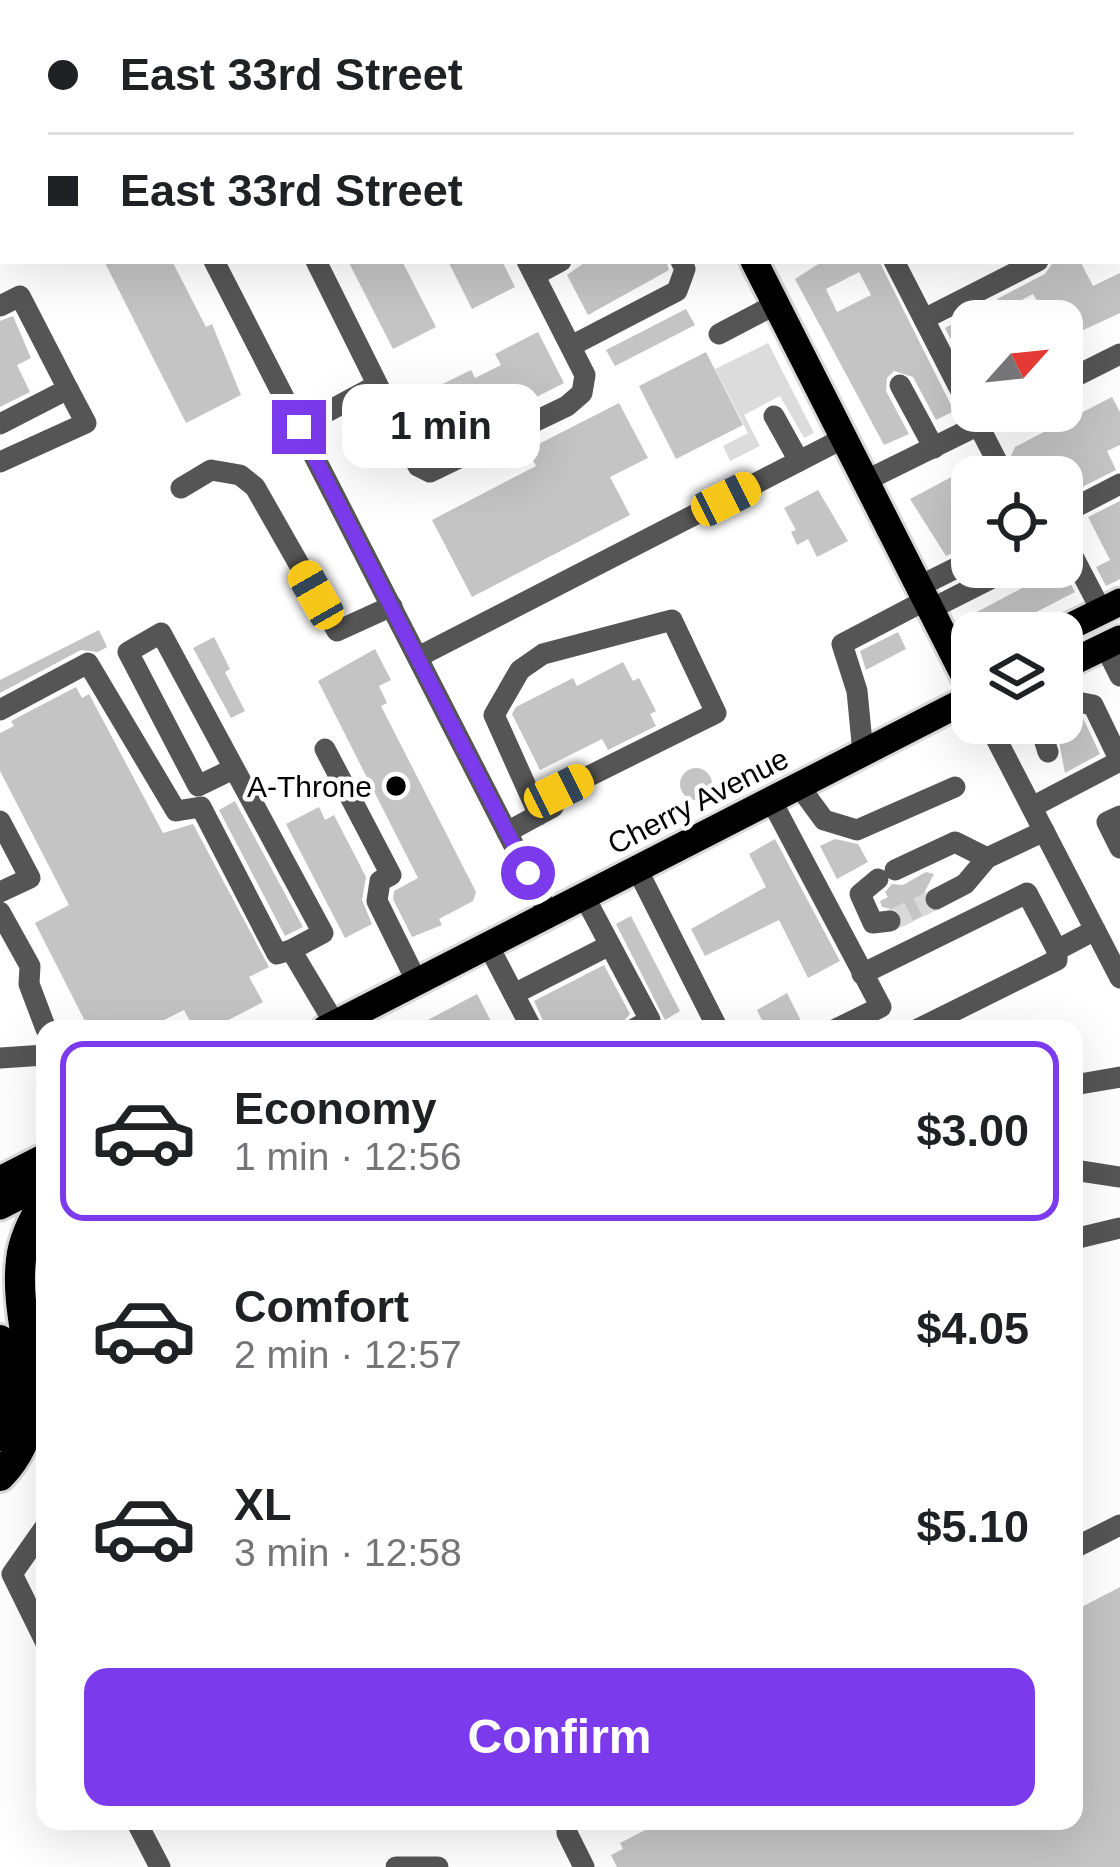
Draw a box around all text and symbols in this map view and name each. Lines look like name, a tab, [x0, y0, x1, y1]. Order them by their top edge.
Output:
text: East 33rd Street	[120, 49, 463, 100]
text: East 33rd Street	[120, 165, 463, 216]
north arrow	[951, 300, 1083, 432]
map controls	[951, 300, 1083, 744]
callout: 1 min	[341, 385, 539, 469]
route end	[272, 400, 326, 454]
text: 1 min	[390, 404, 492, 447]
button: locate	[951, 456, 1083, 588]
car	[686, 467, 766, 531]
car	[282, 555, 350, 635]
button: layers	[951, 612, 1083, 744]
street label: Cherry Avenue	[602, 741, 794, 861]
car	[519, 759, 599, 823]
place label: A-Throne	[247, 770, 372, 803]
marker: A-Throne	[383, 773, 409, 799]
route start	[501, 846, 555, 900]
icon: car	[90, 1077, 198, 1185]
text: Economy	[234, 1083, 437, 1134]
text: $3.00	[916, 1105, 1029, 1156]
text: 1 min · 12:56	[234, 1135, 462, 1178]
icon: car	[90, 1275, 198, 1383]
text: Comfort	[234, 1281, 409, 1332]
text: $4.05	[916, 1303, 1029, 1354]
text: 2 min · 12:57	[234, 1333, 462, 1376]
icon: car	[90, 1473, 198, 1581]
text: XL	[234, 1479, 292, 1530]
text: $5.10	[916, 1501, 1029, 1552]
text: 3 min · 12:58	[234, 1531, 462, 1574]
button: Confirm	[84, 1668, 1035, 1806]

